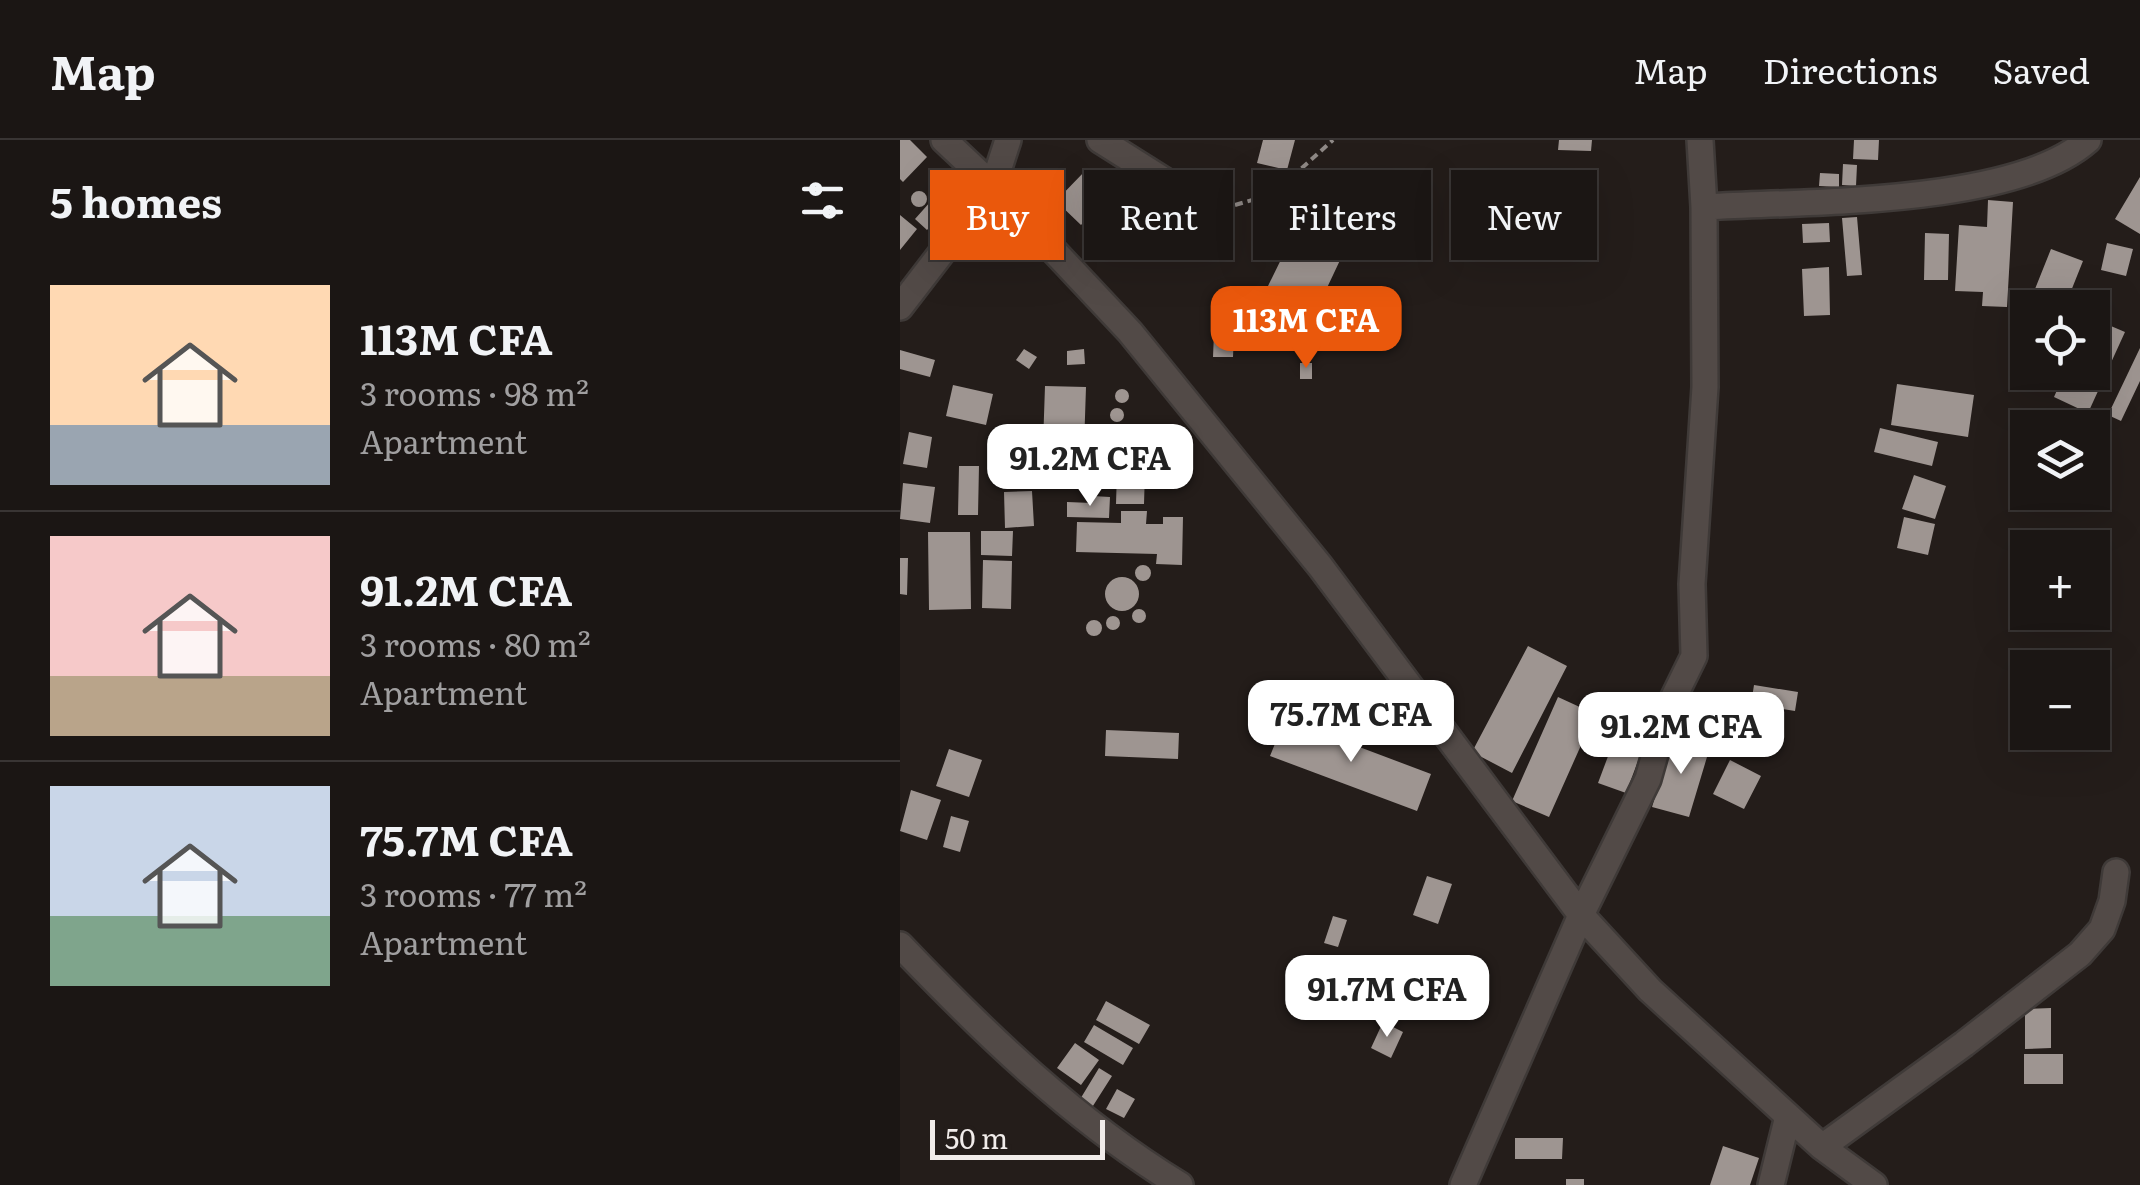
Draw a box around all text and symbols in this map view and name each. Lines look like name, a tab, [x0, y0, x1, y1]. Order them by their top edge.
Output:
text: Map	[50, 34, 156, 105]
text: Map	[1633, 43, 1708, 95]
text: Directions	[1763, 43, 1938, 95]
text: Saved	[1993, 43, 2090, 95]
text: 5 homes	[50, 169, 222, 231]
chip: Buy	[930, 170, 1064, 260]
chip: Rent	[1084, 170, 1233, 260]
chip: Filters	[1253, 170, 1431, 260]
chip: New	[1451, 170, 1597, 260]
icon: filters	[795, 173, 850, 228]
pin: 113M CFA	[1203, 286, 1409, 371]
map controls	[2010, 290, 2110, 750]
button: locate	[2010, 290, 2110, 390]
text: 113M CFA	[1233, 294, 1379, 342]
text: 113M CFA	[360, 306, 553, 368]
icon: home	[130, 325, 250, 445]
text: 3 rooms · 98 m²	[360, 368, 589, 416]
button: layers	[2010, 410, 2110, 510]
text: Apartment	[360, 416, 527, 464]
pin: 91.2M CFA	[976, 424, 1204, 509]
text: 91.2M CFA	[1009, 432, 1171, 480]
button: +	[2010, 530, 2110, 630]
text: 91.2M CFA	[360, 557, 572, 619]
icon: home	[130, 576, 250, 696]
text: 3 rooms · 80 m²	[360, 619, 591, 667]
button: −	[2010, 650, 2110, 750]
text: Apartment	[360, 667, 527, 715]
pin: 75.7M CFA	[1237, 680, 1465, 765]
text: 75.7M CFA	[1270, 688, 1432, 736]
pin: 91.2M CFA	[1567, 692, 1795, 777]
text: 91.2M CFA	[1600, 700, 1762, 748]
text: 75.7M CFA	[360, 807, 573, 869]
icon: home	[130, 826, 250, 946]
text: 3 rooms · 77 m²	[360, 869, 587, 917]
text: Apartment	[360, 917, 527, 965]
pin: 91.7M CFA	[1273, 955, 1501, 1040]
text: 91.7M CFA	[1307, 963, 1467, 1011]
scale bar	[930, 1115, 1105, 1160]
text: 50 m	[945, 1116, 1008, 1158]

